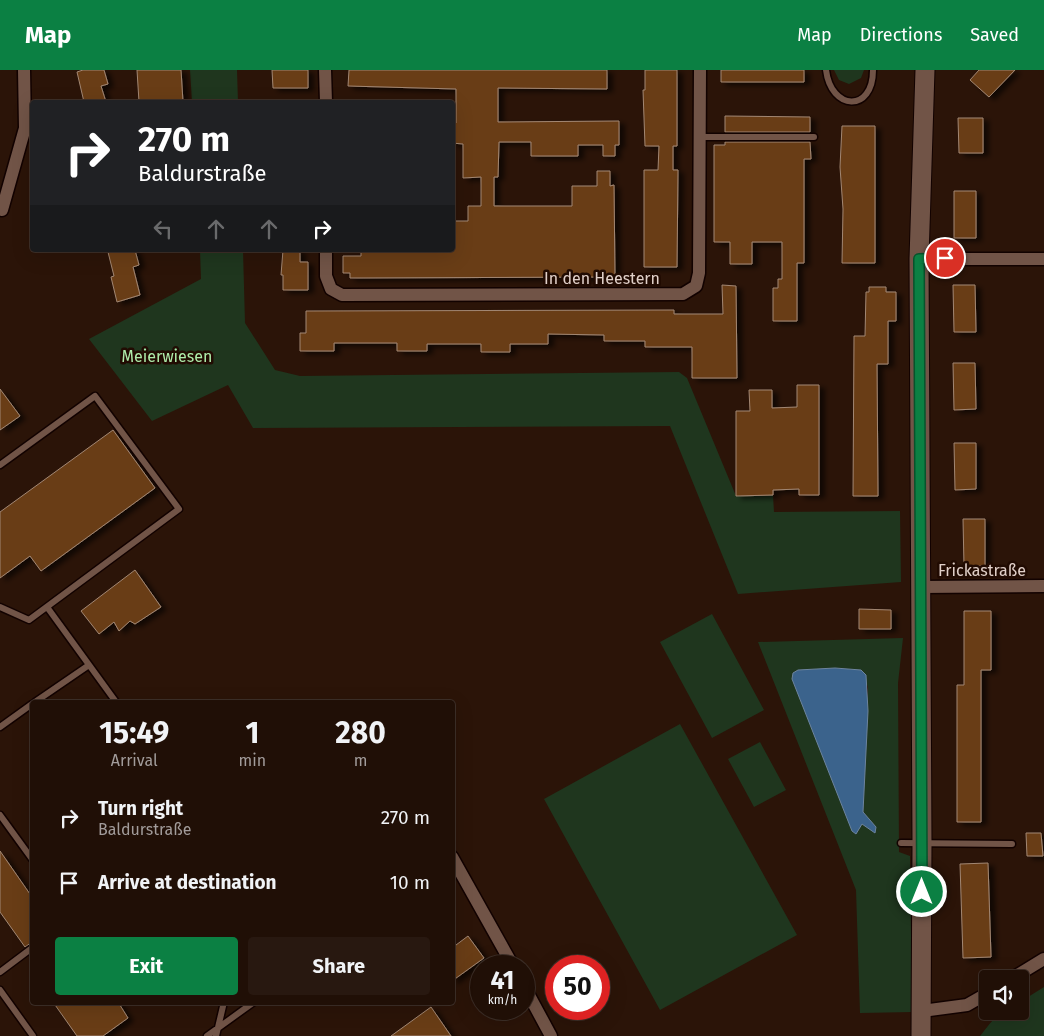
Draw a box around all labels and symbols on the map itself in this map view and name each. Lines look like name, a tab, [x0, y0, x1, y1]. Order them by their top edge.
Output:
pin	[924, 237, 966, 279]
street label: In den Heestern	[544, 269, 660, 288]
park label: Meierwiesen	[122, 347, 212, 366]
street label: Frickastraße	[938, 561, 1026, 580]
position arrow	[895, 865, 947, 917]
speed limit sign: 50	[545, 955, 610, 1020]

